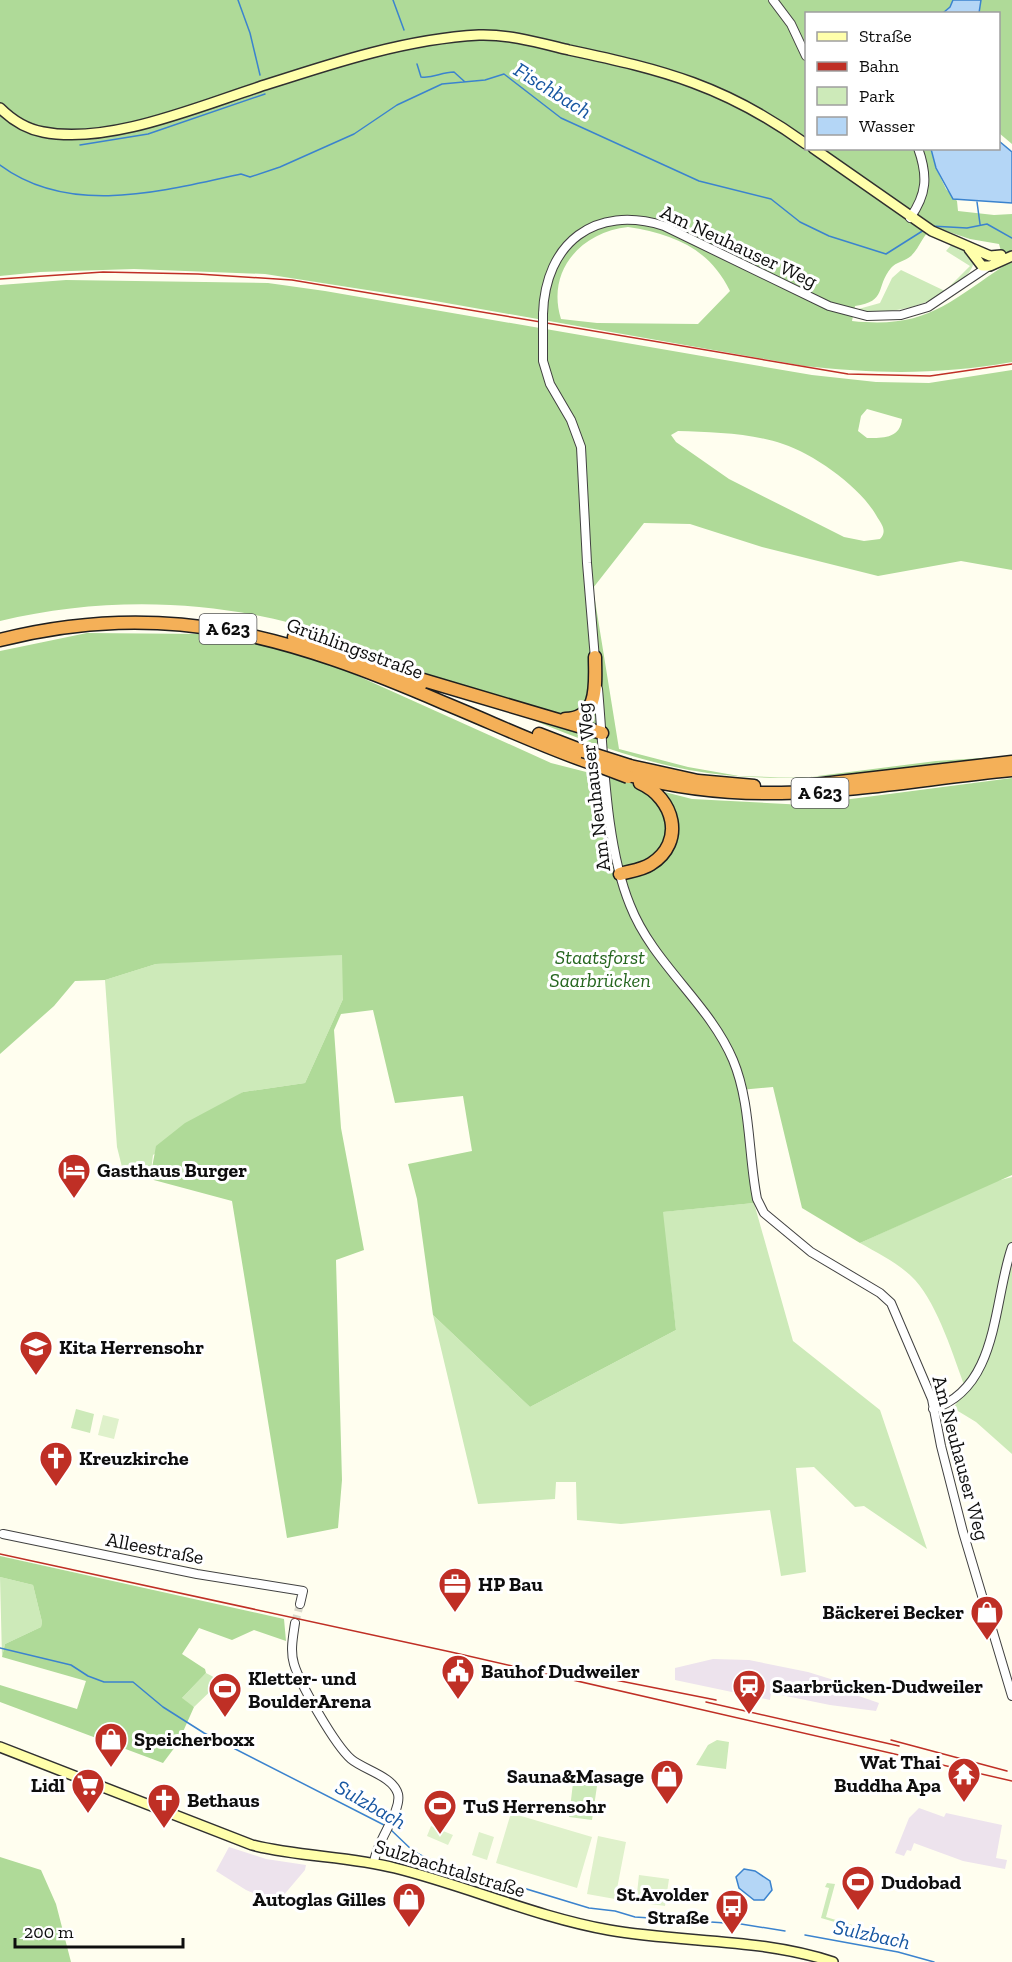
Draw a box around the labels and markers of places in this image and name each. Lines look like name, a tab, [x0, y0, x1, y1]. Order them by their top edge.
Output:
hotel icon: Gasthaus Burger	[56, 1152, 92, 1199]
place label: Gasthaus Burger	[97, 1158, 247, 1182]
school or university icon: Kita Herrensohr	[18, 1329, 54, 1376]
place label: Kita Herrensohr	[59, 1335, 204, 1359]
church icon: Kreuzkirche	[38, 1440, 74, 1487]
place label: Kreuzkirche	[79, 1446, 189, 1470]
office icon: HP Bau	[437, 1566, 473, 1613]
place label: HP Bau	[478, 1572, 543, 1596]
shop icon: Bäckerei Becker	[969, 1594, 1005, 1641]
place label: Bäckerei Becker	[822, 1600, 964, 1624]
public building icon: Bauhof Dudweiler	[440, 1653, 476, 1700]
place label: Bauhof Dudweiler	[481, 1659, 640, 1683]
place label: Kletter- und BoulderArena	[248, 1666, 371, 1713]
station icon: Saarbrücken-Dudweiler	[731, 1668, 767, 1715]
sports icon: Kletter- und BoulderArena	[207, 1671, 243, 1718]
place label: Saarbrücken-Dudweiler	[772, 1674, 983, 1698]
shop icon: Speicherboxx	[93, 1721, 129, 1768]
place label: Speicherboxx	[134, 1727, 255, 1751]
place label: Wat Thai Buddha Apa	[834, 1750, 941, 1797]
temple icon: Wat Thai Buddha Apa	[946, 1756, 982, 1803]
shop icon: Sauna&Masage	[649, 1758, 685, 1805]
place label: Sauna&Masage	[507, 1764, 644, 1788]
supermarket icon: Lidl	[70, 1767, 106, 1814]
place label: Lidl	[31, 1773, 65, 1797]
church icon: Bethaus	[146, 1782, 182, 1829]
place label: Bethaus	[187, 1788, 260, 1812]
sports icon: TuS Herrensohr	[422, 1788, 458, 1835]
place label: TuS Herrensohr	[463, 1794, 607, 1818]
sports icon: Dudobad	[840, 1864, 876, 1911]
place label: Dudobad	[881, 1870, 962, 1894]
shop icon: Autoglas Gilles	[391, 1881, 427, 1928]
place label: St.Avolder Straße	[616, 1882, 709, 1929]
place label: Autoglas Gilles	[253, 1887, 386, 1911]
bus stop icon: St.Avolder Straße	[714, 1888, 750, 1935]

